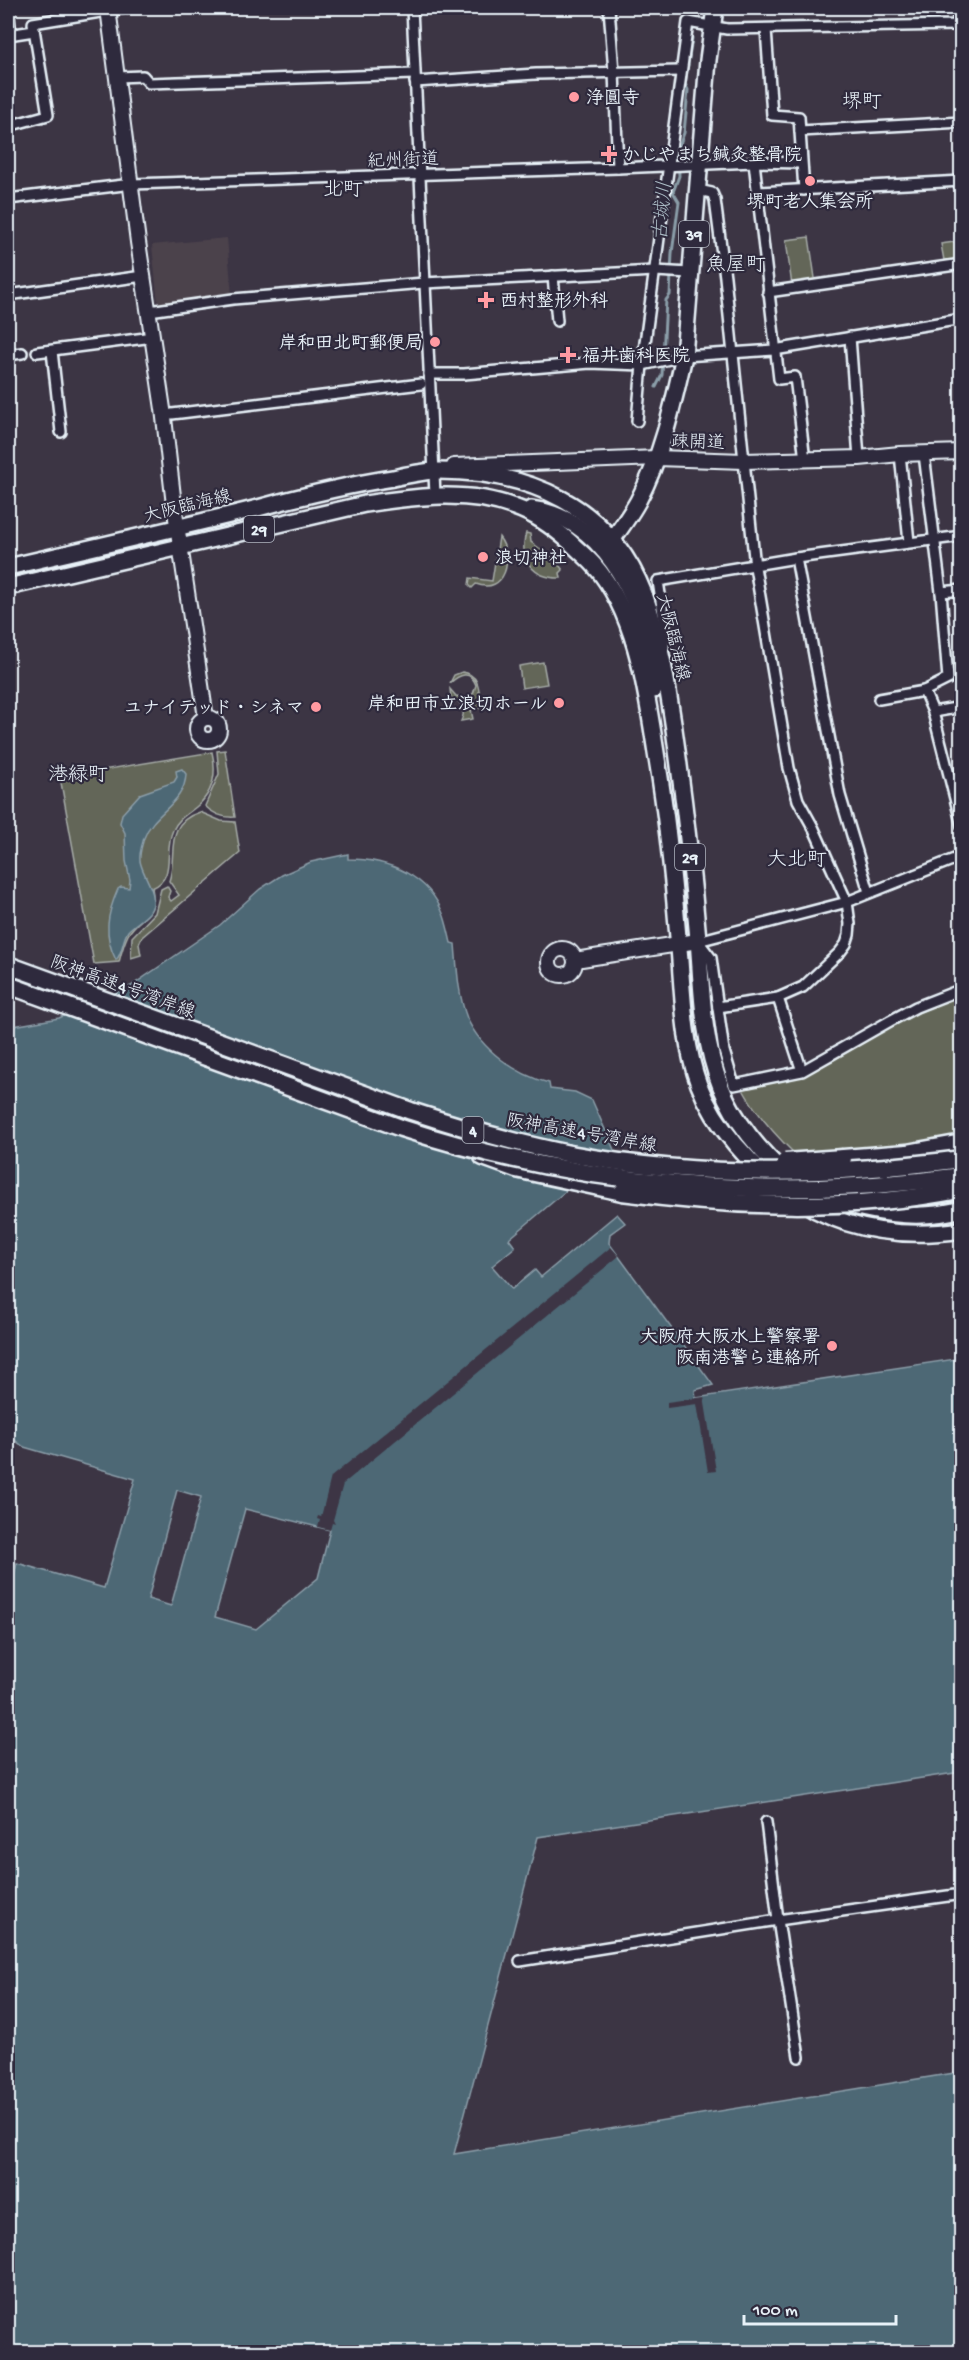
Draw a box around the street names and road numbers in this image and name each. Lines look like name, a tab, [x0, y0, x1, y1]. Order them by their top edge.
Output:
street label: 紀州街道	[367, 149, 439, 173]
road number: 39	[679, 221, 709, 247]
street label: 疎開道	[671, 431, 725, 455]
street label: 大阪臨海線	[141, 485, 234, 529]
road number: 29	[244, 516, 274, 542]
street label: 大阪臨海線	[650, 591, 694, 684]
road number: 29	[675, 844, 705, 870]
street label: 阪神高速4号湾岸線	[47, 951, 198, 1024]
street label: 阪神高速4号湾岸線	[505, 1110, 659, 1158]
road number: 4	[462, 1117, 484, 1143]

